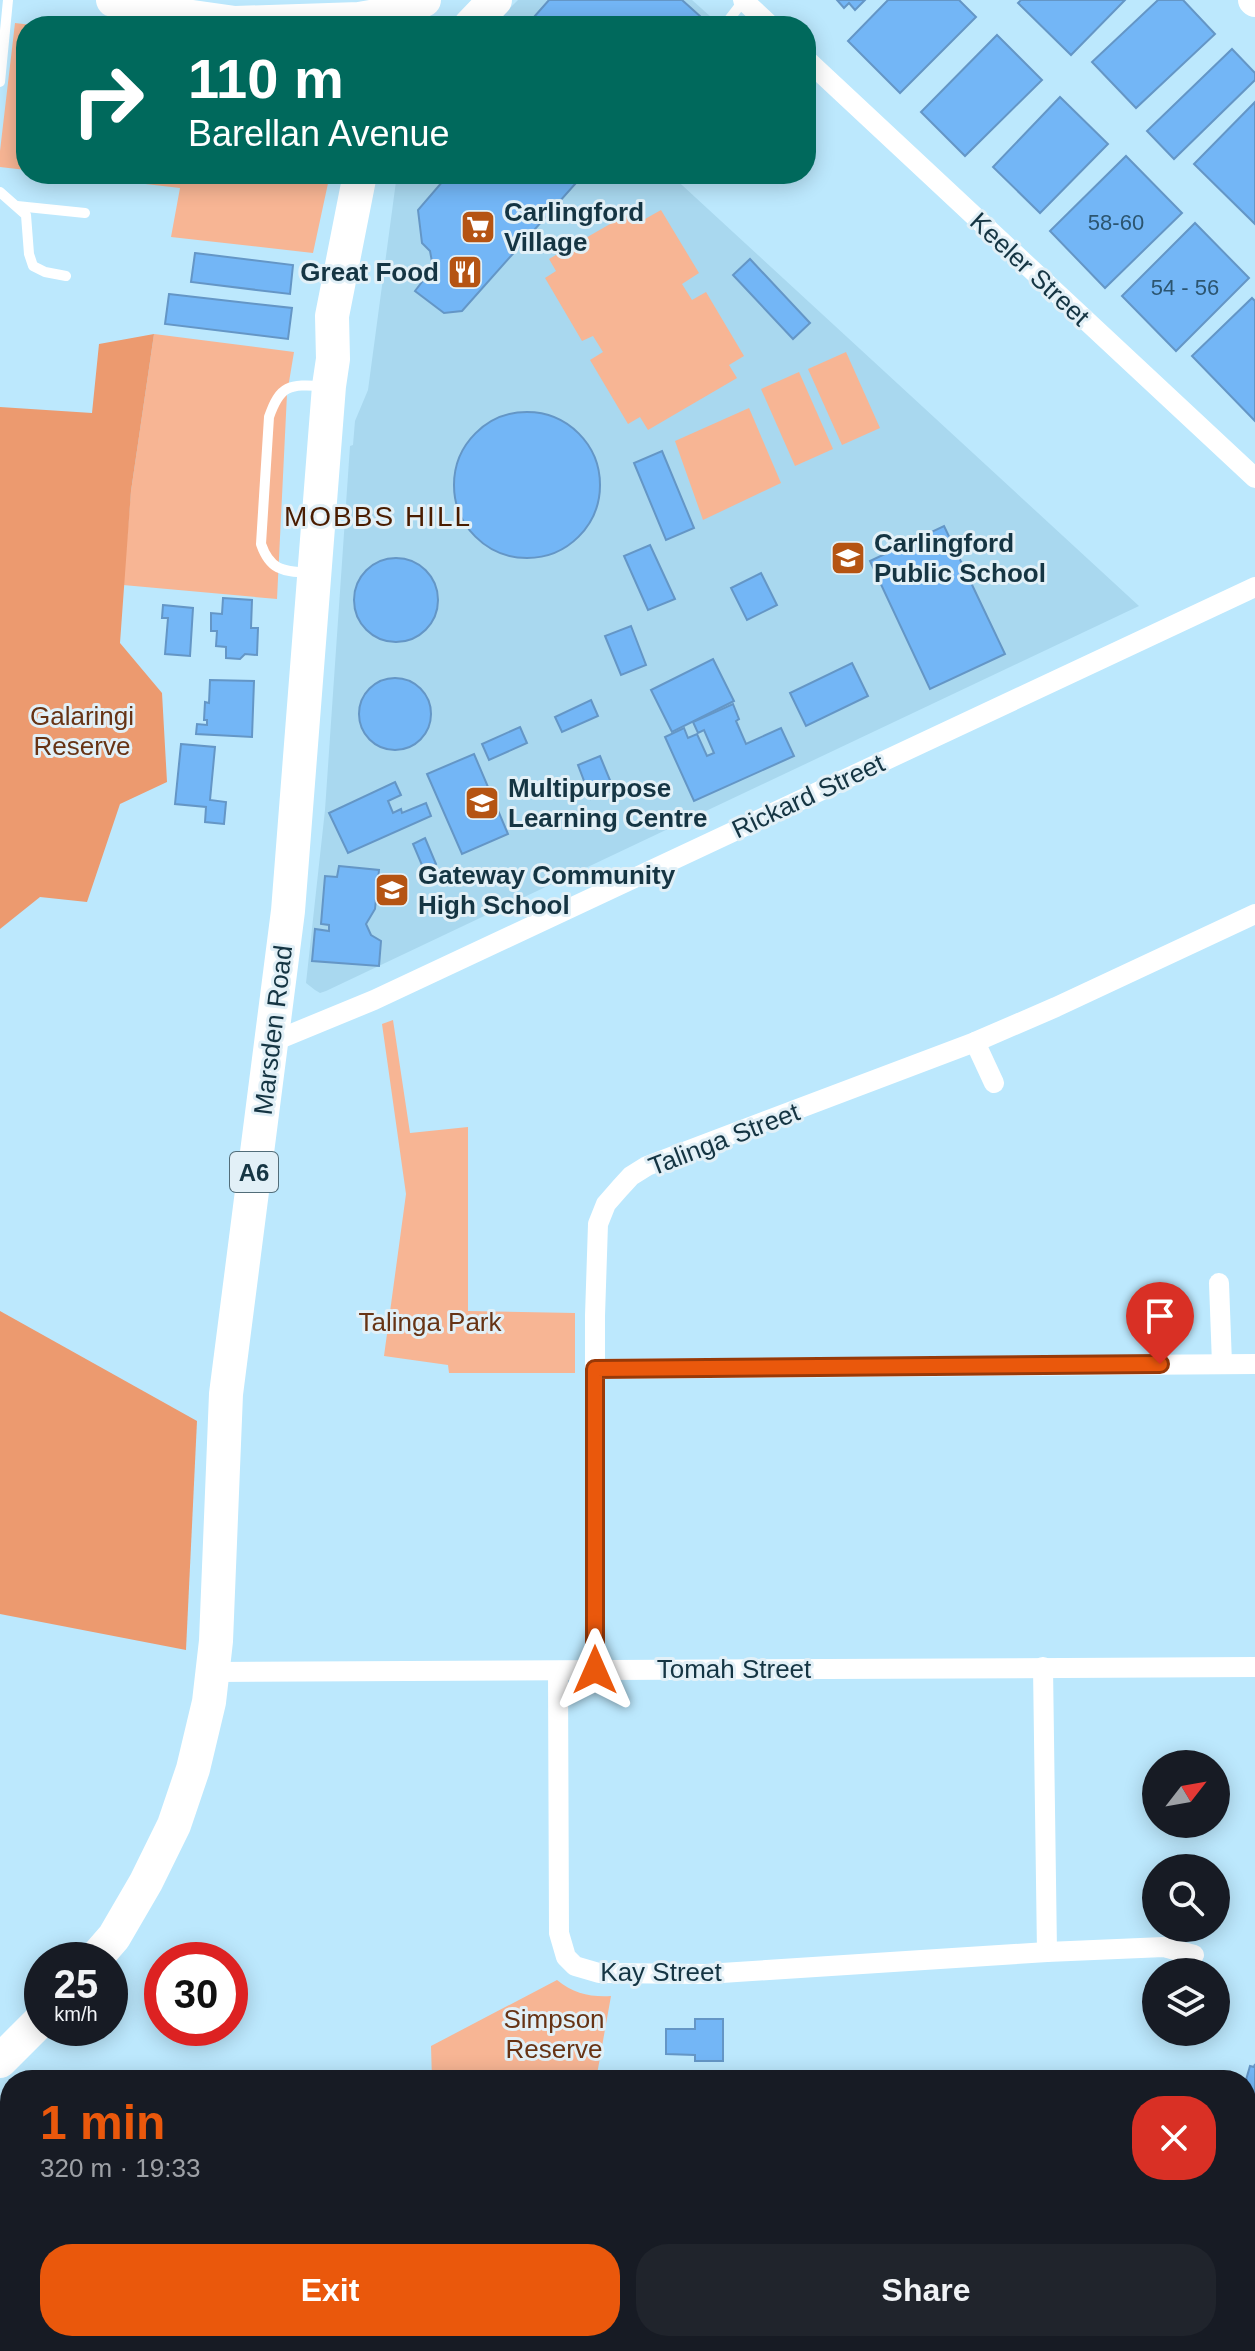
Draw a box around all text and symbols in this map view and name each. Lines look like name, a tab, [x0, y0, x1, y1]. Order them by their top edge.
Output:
text: 110 m	[188, 47, 344, 110]
icon: right	[56, 48, 160, 152]
text: Barellan Avenue	[188, 113, 450, 154]
place label: Carlingford Village	[504, 197, 644, 257]
street label: Keeler Street	[964, 206, 1096, 332]
supermarket icon: Carlingford Village	[459, 208, 497, 246]
house number: 58-60	[1088, 210, 1144, 235]
restaurant icon: Great Food	[446, 253, 484, 291]
place label: Great Food	[300, 257, 439, 287]
house number: 54 - 56	[1151, 275, 1219, 300]
district label: MOBBS HILL	[284, 501, 472, 532]
place label: Carlingford Public School	[874, 528, 1046, 588]
school or university icon: Carlingford Public School	[829, 539, 867, 577]
park label: Galaringi Reserve	[30, 701, 134, 761]
street label: Rickard Street	[727, 747, 890, 844]
place label: Multipurpose Learning Centre	[508, 773, 707, 833]
school or university icon: Multipurpose Learning Centre	[463, 784, 501, 822]
place label: Gateway Community High School	[418, 860, 676, 920]
school or university icon: Gateway Community High School	[373, 871, 411, 909]
street label: Marsden Road	[248, 944, 298, 1116]
street label: Talinga Street	[644, 1096, 804, 1181]
road number: A6	[230, 1152, 278, 1192]
pin	[1126, 1282, 1194, 1364]
icon: arrive	[1138, 1294, 1182, 1338]
park label: Talinga Park	[358, 1307, 503, 1337]
position arrow	[553, 1628, 637, 1712]
street label: Tomah Street	[657, 1654, 812, 1684]
north arrow	[1142, 1750, 1230, 1838]
map controls	[1142, 1750, 1230, 2046]
button: search	[1142, 1854, 1230, 1942]
speed limit sign: 30	[144, 1942, 248, 2046]
street label: Kay Street	[600, 1957, 722, 1987]
button: layers	[1142, 1958, 1230, 2046]
text: 25	[54, 1962, 98, 2006]
text: km/h	[54, 2003, 98, 2025]
park label: Simpson Reserve	[503, 2004, 605, 2064]
text: 1 min	[40, 2096, 165, 2149]
button: close	[1132, 2096, 1216, 2180]
text: 320 m · 19:33	[40, 2153, 200, 2183]
button: Exit	[40, 2244, 620, 2336]
button: Share	[636, 2244, 1216, 2336]

